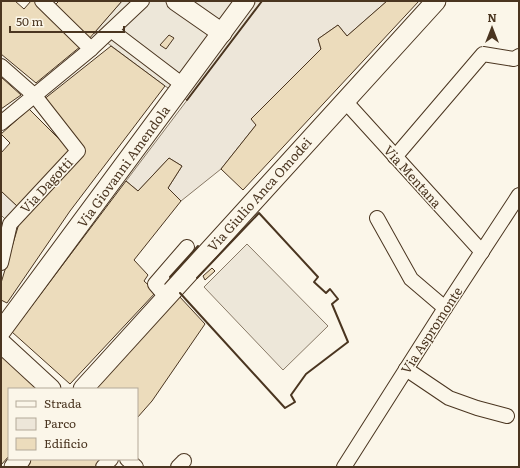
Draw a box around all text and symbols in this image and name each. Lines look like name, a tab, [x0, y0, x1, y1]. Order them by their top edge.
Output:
scale bar	[10, 8, 124, 34]
north arrow	[472, 8, 512, 48]
text: N	[487, 9, 497, 25]
text: 50 m	[16, 12, 43, 30]
street label: Via Giovanni Amendola	[72, 101, 174, 231]
street label: Via Giulio Anca Omodei	[203, 132, 316, 255]
street label: Via Mentana	[380, 140, 446, 212]
street label: Via Dagotti	[15, 153, 77, 217]
street label: Via Aspromonte	[396, 283, 466, 377]
legend	[8, 388, 138, 460]
text: Strada	[44, 394, 82, 412]
text: Parco	[44, 414, 76, 432]
text: Edificio	[44, 434, 88, 452]

